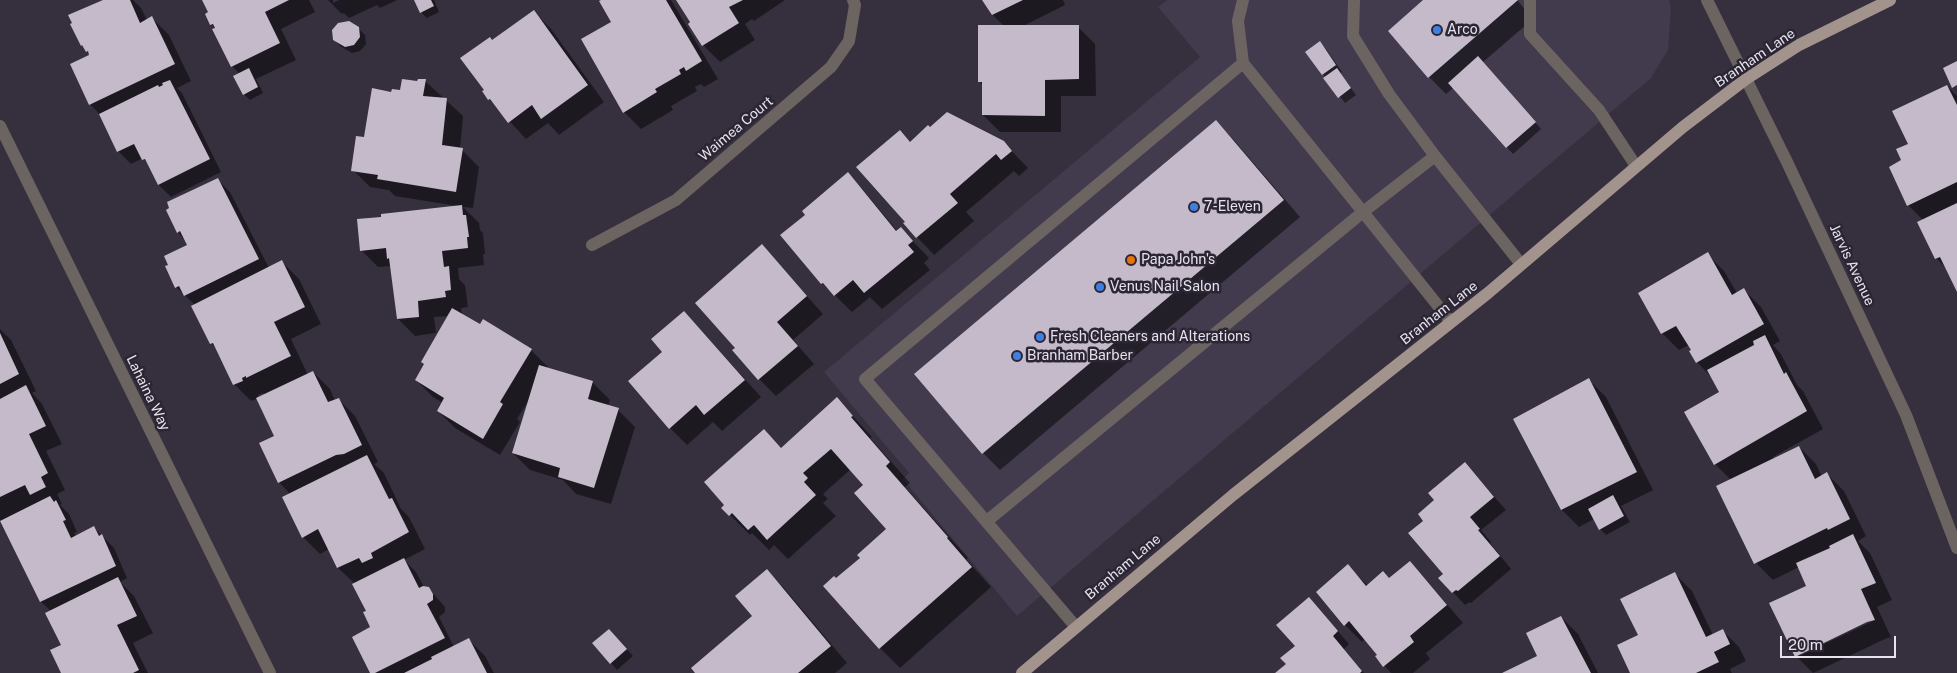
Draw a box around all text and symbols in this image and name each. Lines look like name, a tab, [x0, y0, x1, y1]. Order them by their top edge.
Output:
place label: Arco	[1447, 22, 1478, 38]
marker: Arco	[1431, 24, 1443, 36]
street label: Branham Lane	[1712, 25, 1798, 91]
street label: Waimea Court	[696, 93, 776, 165]
place label: 7-Eleven	[1204, 199, 1261, 215]
marker: 7-Eleven	[1188, 201, 1200, 213]
street label: Jarvis Avenue	[1826, 222, 1878, 308]
place label: Papa John's	[1141, 252, 1215, 268]
marker: Papa John's	[1125, 254, 1137, 266]
street label: Branham Lane	[1397, 278, 1481, 348]
place label: Venus Nail Salon	[1110, 279, 1220, 295]
marker: Venus Nail Salon	[1094, 281, 1106, 293]
place label: Fresh Cleaners and Alterations	[1050, 329, 1250, 345]
marker: Fresh Cleaners and Alterations	[1034, 331, 1046, 343]
place label: Branham Barber	[1027, 348, 1133, 364]
marker: Branham Barber	[1011, 350, 1023, 362]
street label: Lahaina Way	[123, 353, 173, 433]
street label: Branham Lane	[1082, 531, 1164, 603]
scale bar	[1782, 626, 1898, 658]
text: 20 m	[1788, 636, 1823, 653]

